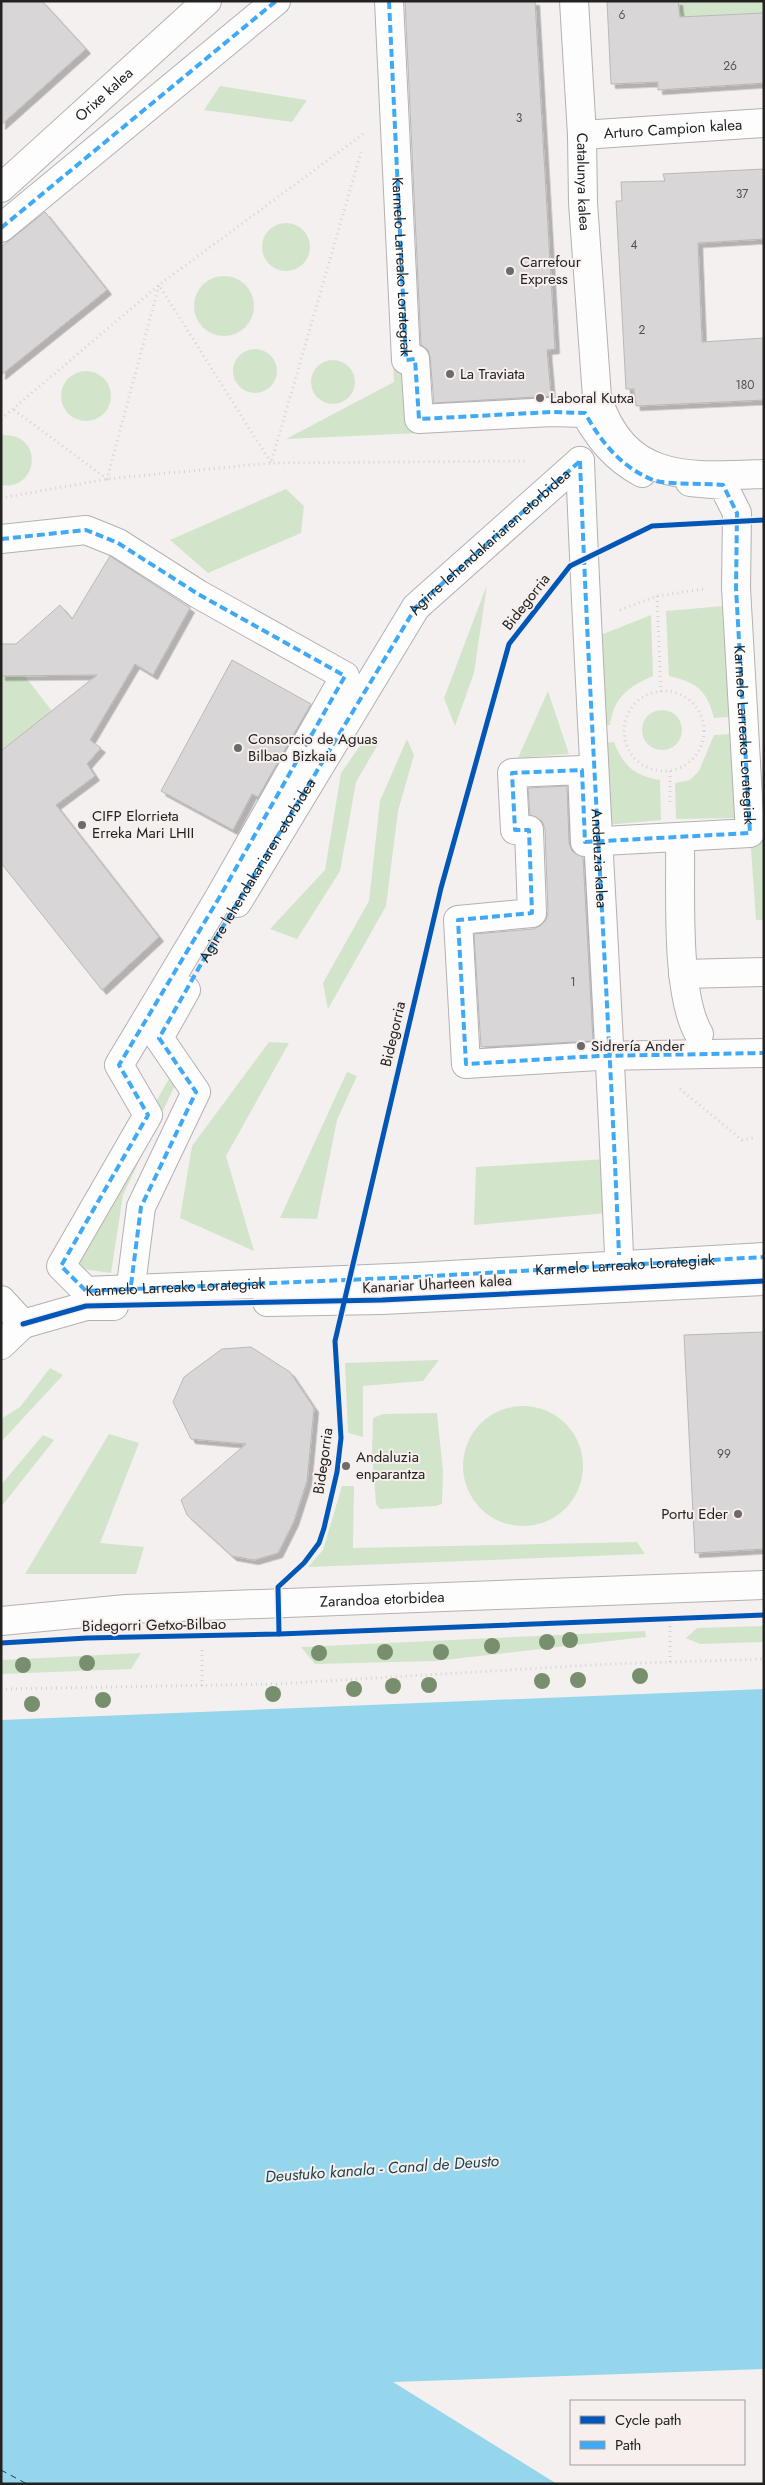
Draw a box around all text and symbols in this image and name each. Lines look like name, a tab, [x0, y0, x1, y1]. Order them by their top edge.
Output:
house number: 6	[619, 6, 626, 24]
house number: 26	[723, 57, 737, 75]
street label: Orixe kalea	[70, 62, 138, 127]
house number: 3	[516, 109, 523, 127]
street label: Arturo Campion kalea	[603, 113, 743, 145]
street label: Catalunya kalea	[571, 133, 596, 232]
street label: Karmelo Larreako Lorategiak	[386, 176, 417, 357]
house number: 37	[736, 185, 749, 203]
house number: 4	[631, 236, 638, 254]
place label: Carrefour Express	[520, 251, 582, 290]
marker: Carrefour Express	[504, 265, 516, 277]
house number: 2	[639, 321, 646, 339]
place label: La Traviata	[460, 363, 525, 385]
marker: La Traviata	[444, 368, 456, 380]
house number: 180	[735, 376, 755, 394]
place label: Laboral Kutxa	[550, 387, 634, 409]
marker: Laboral Kutxa	[534, 392, 546, 404]
street label: Agirre lehendakariaren etorbidea	[403, 463, 575, 619]
street label: Bidegorria	[497, 569, 555, 635]
street label: Karmelo Larreako Lorategiak	[728, 645, 761, 826]
place label: Consorcio de Aguas Bilbao Bizkaia	[248, 728, 378, 767]
marker: Consorcio de Aguas Bilbao Bizkaia	[232, 742, 244, 754]
street label: Agirre lehendakariaren etorbidea	[193, 774, 321, 966]
place label: CIFP Elorrieta Erreka Mari LHII	[92, 805, 194, 844]
street label: Andaluzia kalea	[586, 808, 613, 909]
marker: CIFP Elorrieta Erreka Mari LHII	[76, 819, 88, 831]
house number: 1	[570, 973, 576, 991]
street label: Bidegorria	[375, 999, 411, 1069]
place label: Sidrería Ander	[591, 1035, 685, 1057]
marker: Sidrería Ander	[575, 1040, 587, 1052]
street label: Karmelo Larreako Lorategiak	[535, 1249, 715, 1281]
street label: Kanariar Uharteen kalea	[362, 1269, 512, 1299]
street label: Karmelo Larreako Lorategiak	[85, 1272, 266, 1302]
street label: Bidegorria	[307, 1426, 339, 1496]
house number: 99	[717, 1445, 731, 1463]
place label: Andaluzia enparantza	[356, 1446, 425, 1485]
marker: Andaluzia enparantza	[340, 1460, 352, 1472]
place label: Portu Eder	[661, 1503, 729, 1525]
marker: Portu Eder	[732, 1508, 744, 1520]
street label: Zarandoa etorbidea	[319, 1586, 445, 1613]
street label: Bidegorri Getxo-Bilbao	[82, 1613, 226, 1637]
water label: Deustuko kanala - Canal de Deusto	[264, 2149, 500, 2188]
legend	[570, 2400, 745, 2465]
text: Cycle path	[615, 2409, 682, 2431]
text: Path	[615, 2434, 641, 2456]

